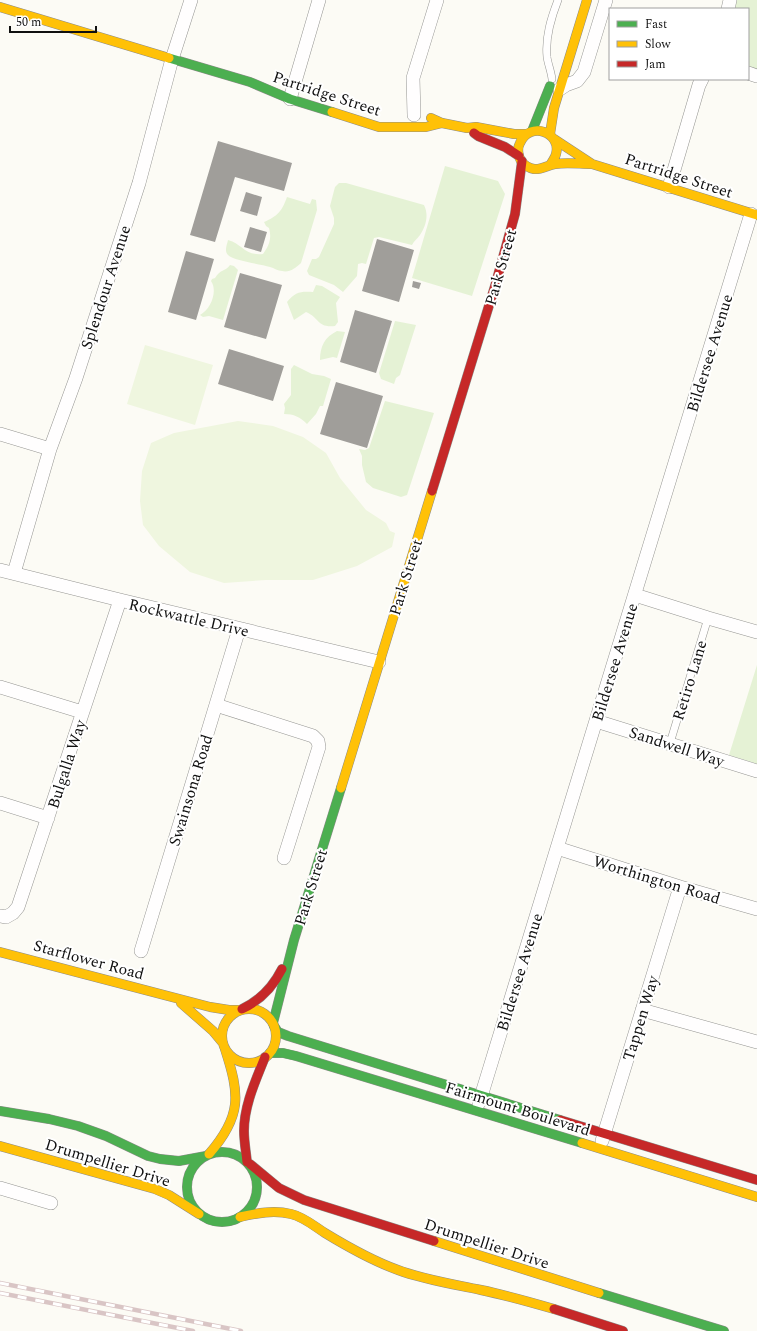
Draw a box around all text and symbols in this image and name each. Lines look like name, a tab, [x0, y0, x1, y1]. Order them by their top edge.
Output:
scale bar	[10, 8, 96, 34]
legend	[609, 8, 749, 80]
text: 50 m	[16, 13, 41, 32]
text: Fast	[645, 15, 667, 34]
text: Slow	[645, 35, 671, 54]
text: Jam	[645, 55, 666, 74]
street label: Partridge Street	[269, 65, 384, 123]
street label: Partridge Street	[621, 147, 736, 205]
street label: Splendour Avenue	[75, 222, 137, 352]
street label: Park Street	[479, 226, 523, 309]
street label: Bildersee Avenue	[681, 291, 739, 415]
street label: Park Street	[383, 536, 429, 619]
street label: Rockwattle Drive	[126, 592, 251, 643]
street label: Bildersee Avenue	[586, 600, 644, 724]
street label: Retiro Lane	[666, 637, 714, 723]
street label: Bulgalla Way	[41, 715, 93, 812]
street label: Sandwell Way	[626, 720, 729, 774]
street label: Swainsona Road	[163, 731, 219, 849]
street label: Park Street	[288, 846, 334, 929]
street label: Worthington Road	[590, 849, 723, 911]
street label: Bildersee Avenue	[491, 910, 549, 1034]
street label: Starflower Road	[31, 934, 147, 986]
street label: Tappen Way	[617, 971, 666, 1064]
street label: Fairmount Boulevard	[442, 1075, 593, 1142]
street label: Drumpellier Drive	[42, 1132, 173, 1193]
street label: Drumpellier Drive	[421, 1212, 552, 1275]

